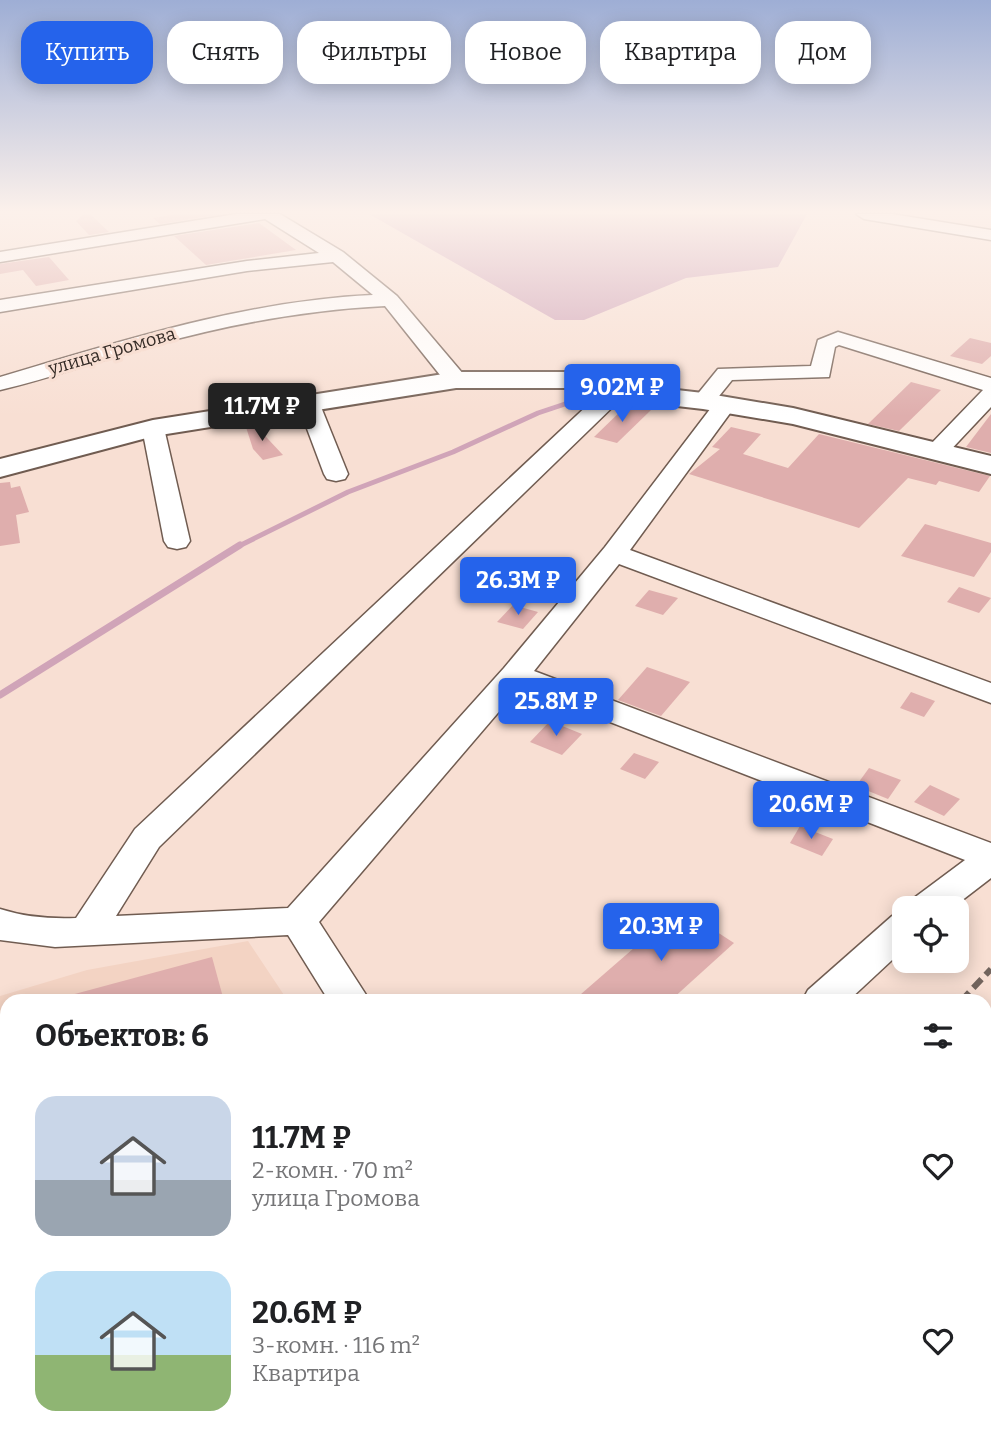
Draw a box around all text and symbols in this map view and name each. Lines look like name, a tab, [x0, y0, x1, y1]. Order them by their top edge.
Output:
chip: Купить	[21, 21, 153, 84]
chip: Снять	[167, 21, 283, 84]
chip: Фильтры	[297, 21, 451, 84]
chip: Новое	[465, 21, 586, 84]
chip: Квартира	[600, 21, 761, 84]
chip: Дом	[775, 21, 871, 84]
street label: улица Громова	[45, 322, 178, 380]
pin: 9.02M ₽	[557, 364, 687, 424]
text: 9.02M ₽	[580, 373, 664, 401]
pin: 11.7M ₽	[197, 384, 327, 443]
text: 11.7M ₽	[224, 392, 300, 420]
pin: 26.3M ₽	[453, 558, 583, 617]
text: 26.3M ₽	[476, 566, 560, 594]
pin: 25.8M ₽	[491, 678, 621, 738]
text: 25.8M ₽	[514, 687, 598, 715]
pin: 20.6M ₽	[746, 782, 876, 841]
text: 20.6M ₽	[769, 790, 853, 818]
map controls	[892, 896, 969, 973]
button: locate	[892, 896, 969, 973]
pin: 20.3M ₽	[596, 904, 726, 963]
text: 20.3M ₽	[619, 912, 703, 940]
icon: filters	[919, 1017, 957, 1055]
text: Объектов: 6	[35, 1018, 209, 1054]
text: 11.7M ₽	[252, 1120, 351, 1156]
icon: home	[91, 1124, 175, 1208]
icon: heart	[919, 1147, 957, 1185]
text: 2-комн. · 70 m²	[252, 1156, 413, 1184]
text: улица Громова	[252, 1184, 420, 1212]
text: 20.6M ₽	[252, 1295, 362, 1331]
icon: home	[91, 1299, 175, 1383]
icon: heart	[919, 1322, 957, 1360]
text: 3-комн. · 116 m²	[252, 1331, 420, 1359]
text: Квартира	[252, 1359, 360, 1387]

